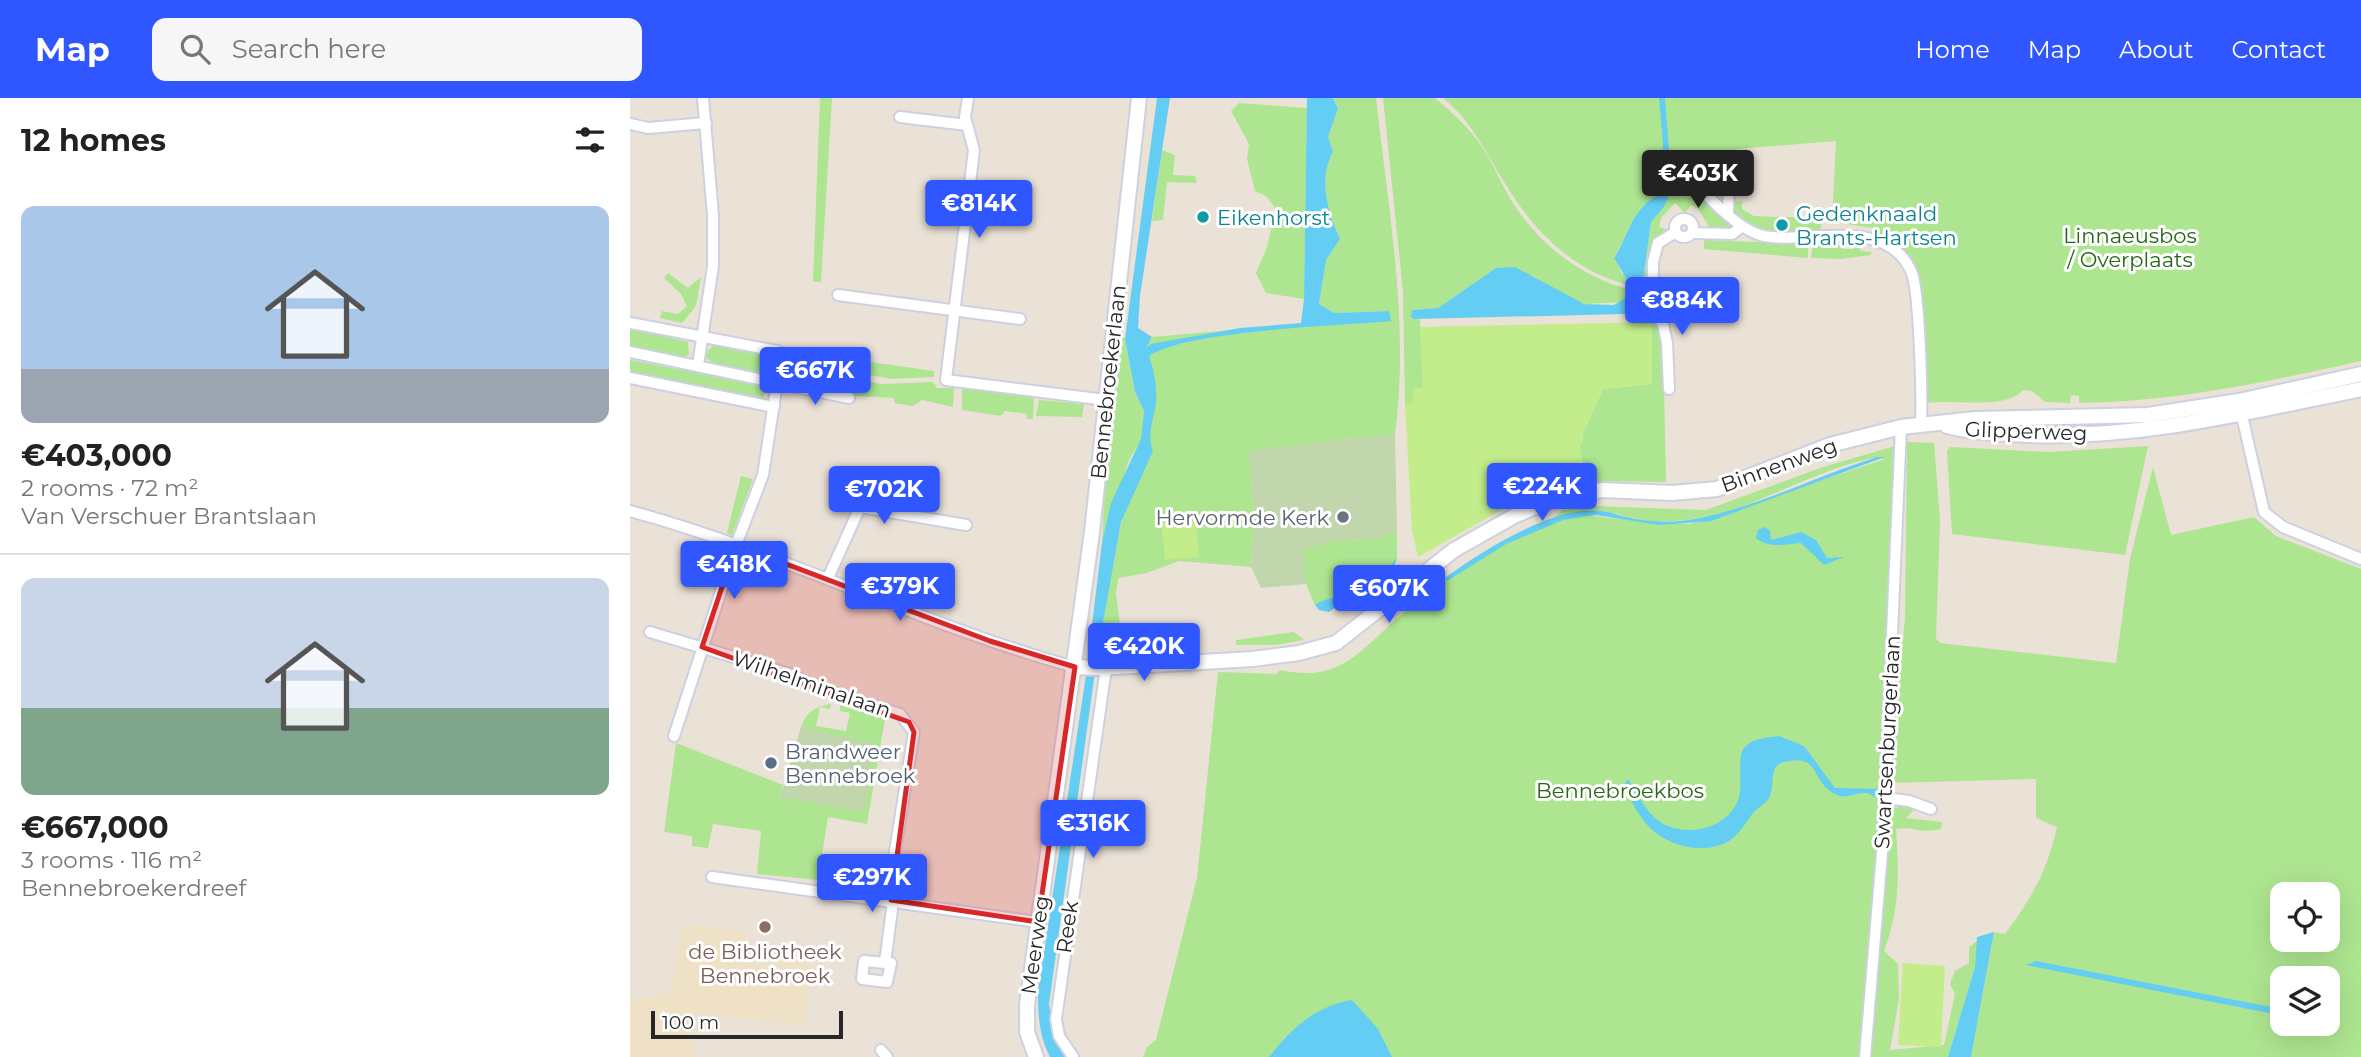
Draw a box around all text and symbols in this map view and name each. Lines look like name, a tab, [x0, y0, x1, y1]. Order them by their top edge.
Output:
search box	[152, 18, 642, 81]
text: Map	[35, 29, 110, 69]
icon: search	[176, 30, 214, 68]
text: Search here	[232, 33, 386, 65]
text: Home	[1915, 35, 1990, 64]
text: Map	[2028, 35, 2081, 64]
text: About	[2119, 35, 2193, 64]
text: Contact	[2231, 35, 2326, 64]
icon: filters	[571, 121, 609, 159]
text: 12 homes	[21, 122, 166, 159]
pin: €403K	[1649, 150, 1747, 210]
text: €403K	[1658, 159, 1738, 187]
pin: €814K	[930, 180, 1028, 240]
text: €814K	[941, 189, 1017, 217]
place label: Gedenknaald Brants-Hartsen	[1796, 201, 1957, 250]
place label: Eikenhorst	[1217, 205, 1330, 230]
marker: Eikenhorst	[1195, 209, 1211, 225]
marker: Gedenknaald Brants-Hartsen	[1774, 217, 1790, 233]
park label: Linnaeusbos / Overplaats	[2063, 223, 2197, 272]
icon: home	[252, 251, 378, 377]
pin: €884K	[1633, 278, 1731, 337]
street label: Bennebroekerlaan	[1085, 283, 1131, 481]
text: €884K	[1641, 286, 1723, 314]
pin: €667K	[766, 348, 864, 407]
text: €667K	[776, 356, 854, 384]
street label: Glipperweg	[1964, 416, 2088, 446]
street label: Binnenweg	[1718, 432, 1840, 498]
text: €403,000	[21, 437, 172, 474]
pin: €224K	[1493, 464, 1591, 523]
pin: €702K	[835, 466, 933, 526]
text: €224K	[1503, 472, 1581, 500]
text: 2 rooms · 72 m²	[21, 474, 198, 502]
text: €702K	[845, 475, 923, 503]
text: Van Verschuer Brantslaan	[21, 502, 317, 530]
place label: Hervormde Kerk	[1155, 505, 1329, 530]
marker: Hervormde Kerk	[1335, 509, 1351, 525]
pin: €418K	[685, 542, 783, 601]
text: €418K	[697, 550, 771, 578]
pin: €379K	[851, 564, 949, 623]
pin: €607K	[1340, 566, 1438, 625]
text: €379K	[861, 572, 939, 600]
text: €607K	[1349, 574, 1429, 602]
icon: home	[252, 623, 378, 749]
pin: €420K	[1095, 624, 1193, 683]
text: €420K	[1104, 632, 1184, 660]
street label: Swartsenburgerlaan	[1869, 634, 1905, 850]
street label: Wilhelminalaan	[729, 645, 895, 723]
place label: Brandweer Bennebroek	[785, 739, 916, 788]
marker: Brandweer Bennebroek	[763, 755, 779, 771]
park label: Bennebroekbos	[1536, 778, 1704, 803]
pin: €316K	[1044, 800, 1142, 860]
text: €667,000	[21, 809, 169, 846]
text: €316K	[1057, 809, 1129, 837]
text: 3 rooms · 116 m²	[21, 846, 202, 874]
pin: €297K	[823, 854, 921, 914]
text: €297K	[833, 863, 911, 891]
text: Bennebroekerdreef	[21, 874, 246, 902]
map controls	[2270, 882, 2340, 1036]
button: locate	[2270, 882, 2340, 952]
street label: Meerweg	[1016, 894, 1054, 996]
street label: Reek	[1051, 899, 1083, 955]
marker: de Bibliotheek Bennebroek	[757, 919, 773, 935]
place label: de Bibliotheek Bennebroek	[688, 939, 842, 988]
button: layers	[2270, 966, 2340, 1036]
scale bar	[651, 1008, 844, 1040]
text: 100 m	[662, 1011, 719, 1034]

